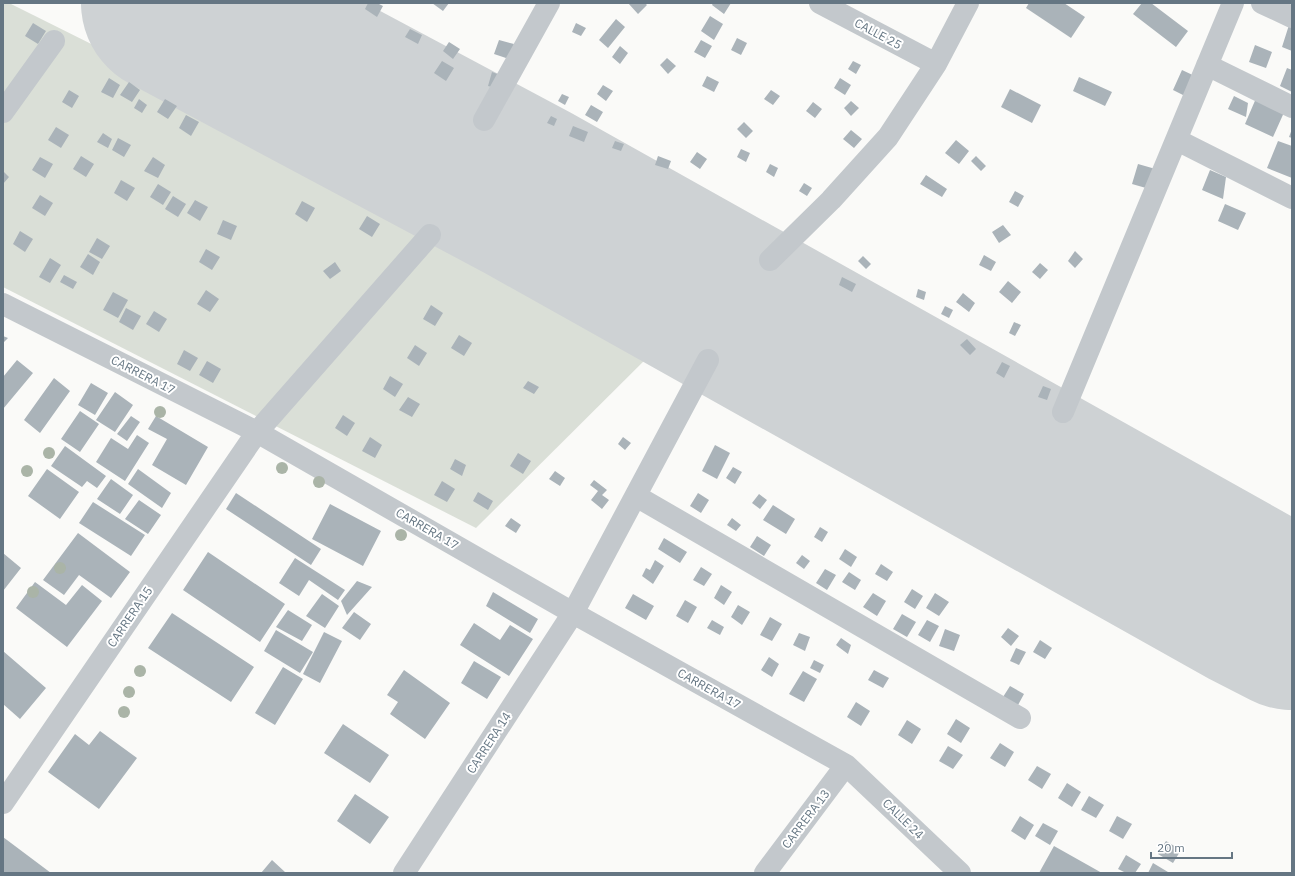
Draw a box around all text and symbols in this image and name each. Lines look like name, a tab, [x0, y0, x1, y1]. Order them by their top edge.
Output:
street label: CALLE 25	[852, 15, 904, 52]
street label: CARRERA 17	[109, 352, 178, 397]
street label: CARRERA 17	[393, 505, 461, 553]
street label: CARRERA 15	[104, 583, 155, 650]
street label: CARRERA 17	[675, 665, 744, 712]
street label: CARRERA 14	[463, 709, 514, 776]
street label: CARRERA 13	[779, 786, 833, 851]
street label: CALLE 24	[880, 795, 927, 842]
scale bar	[1151, 834, 1232, 860]
text: 20 m	[1157, 840, 1185, 855]

